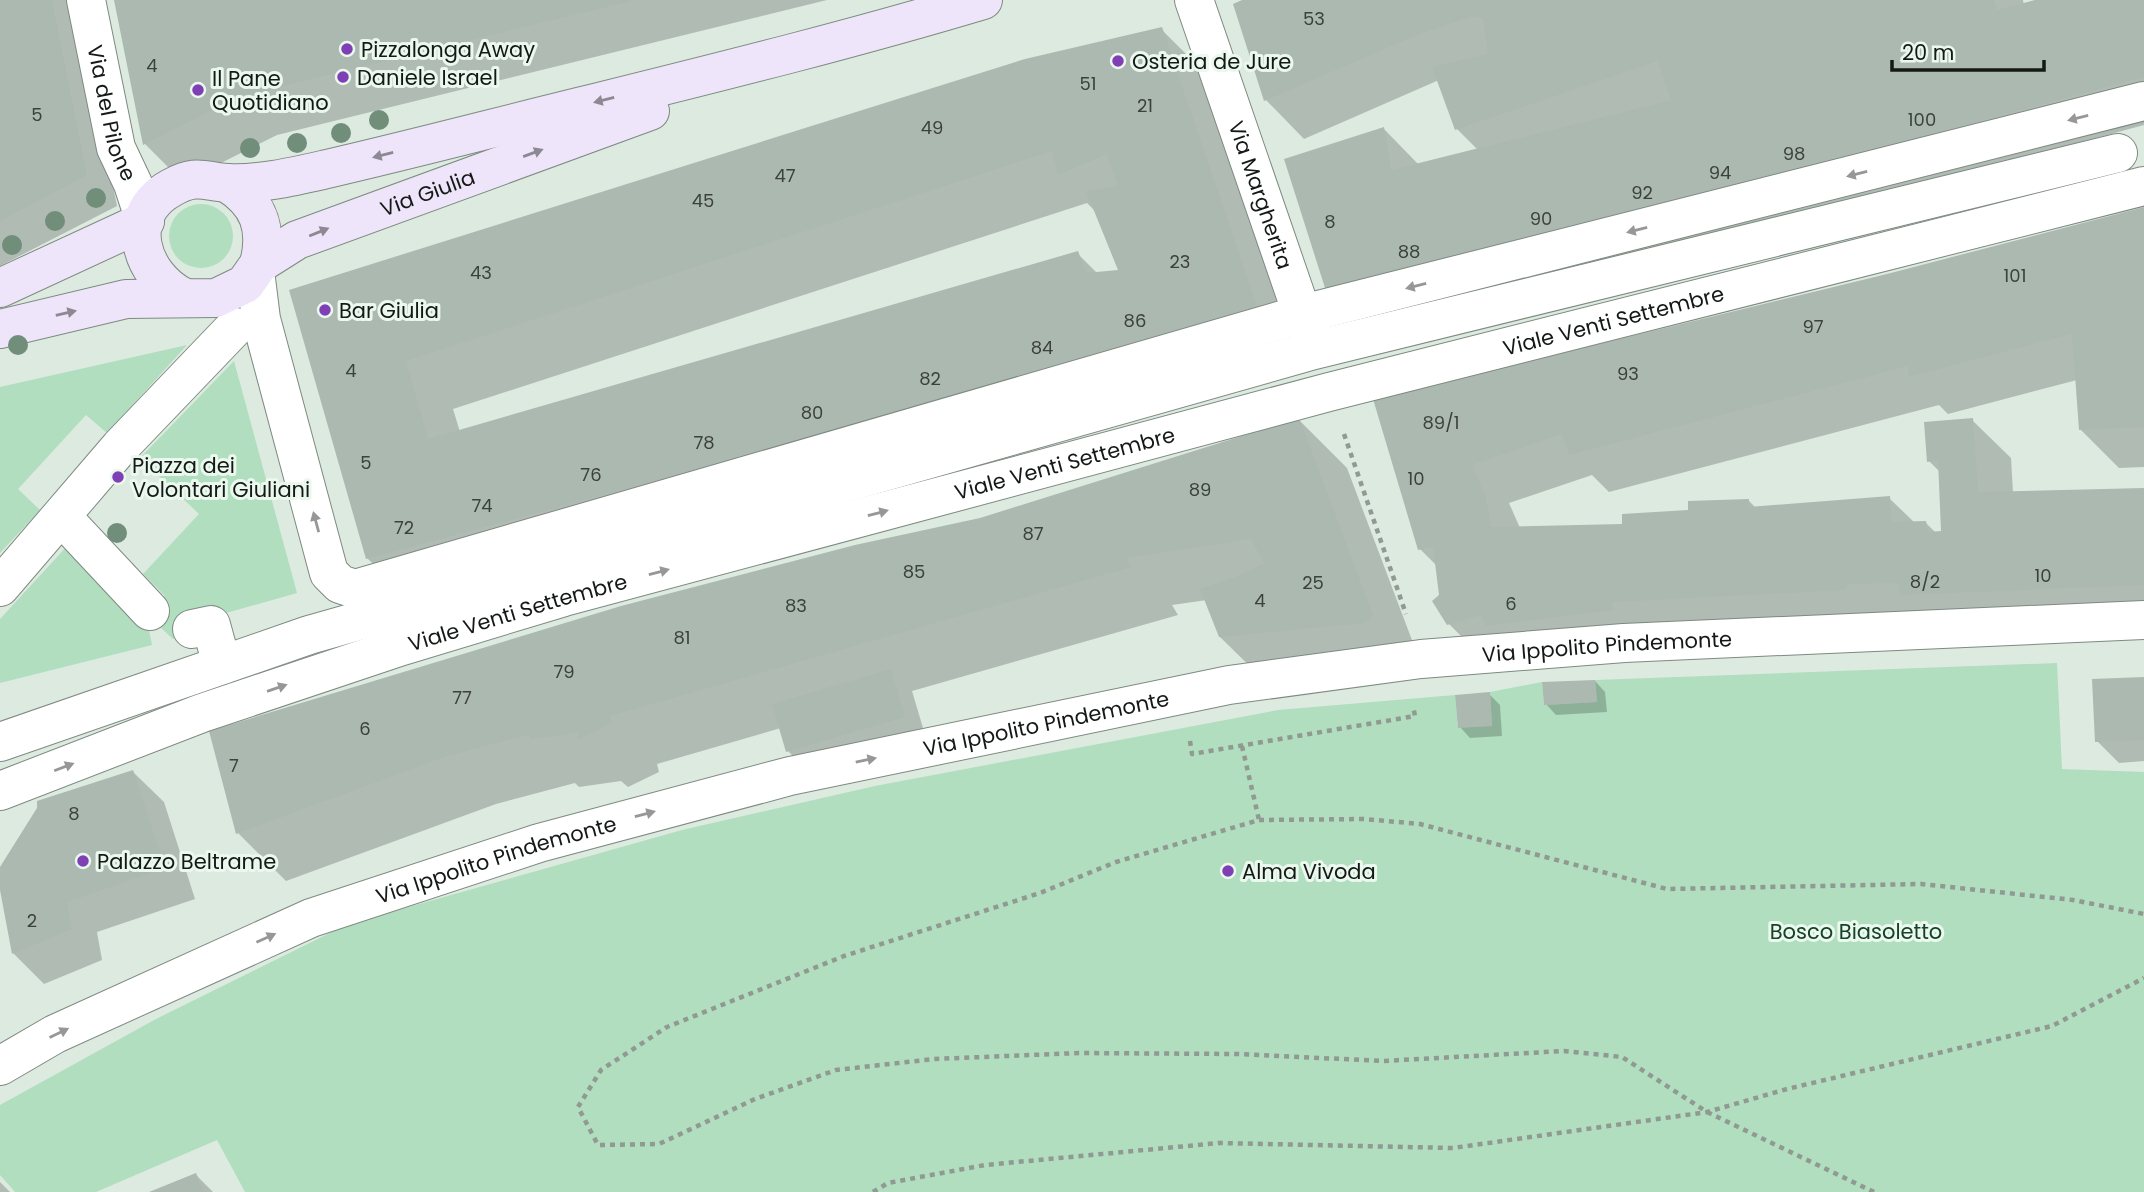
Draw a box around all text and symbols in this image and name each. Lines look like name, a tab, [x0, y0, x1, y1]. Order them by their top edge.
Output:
house number: 53	[1303, 6, 1325, 31]
scale bar	[1892, 28, 2044, 72]
place label: Pizzalonga Away	[361, 35, 535, 64]
text: 20 m	[1902, 38, 1955, 67]
marker: Pizzalonga Away	[339, 41, 355, 57]
street label: Via del Pilone	[81, 42, 144, 186]
place label: Osteria de Jure	[1132, 47, 1291, 76]
house number: 4	[146, 53, 158, 78]
marker: Osteria de Jure	[1110, 53, 1126, 69]
place label: Daniele Israel	[357, 63, 498, 92]
place label: Il Pane Quotidiano	[212, 64, 329, 117]
marker: Daniele Israel	[335, 69, 351, 85]
house number: 51	[1079, 71, 1097, 96]
marker: Il Pane Quotidiano	[190, 82, 206, 98]
house number: 21	[1137, 93, 1153, 118]
one-way arrow	[593, 95, 615, 106]
house number: 5	[31, 102, 43, 127]
house number: 100	[1908, 107, 1936, 132]
one-way arrow	[2067, 113, 2089, 124]
house number: 49	[921, 115, 943, 140]
street label: Via Margherita	[1222, 117, 1300, 273]
house number: 98	[1783, 141, 1805, 166]
one-way arrow	[522, 147, 543, 158]
one-way arrow	[372, 150, 394, 161]
house number: 94	[1709, 160, 1731, 185]
street label: Via Giulia	[376, 162, 479, 223]
house number: 47	[774, 163, 796, 188]
one-way arrow	[1846, 169, 1868, 180]
house number: 92	[1631, 180, 1653, 205]
house number: 45	[692, 188, 714, 213]
house number: 90	[1530, 206, 1552, 231]
house number: 8	[1324, 209, 1336, 234]
one-way arrow	[1626, 225, 1648, 236]
one-way arrow	[309, 226, 330, 237]
house number: 88	[1398, 239, 1420, 264]
house number: 23	[1170, 249, 1190, 274]
house number: 43	[470, 260, 492, 285]
house number: 101	[2004, 263, 2026, 288]
street label: Viale Venti Settembre	[1500, 278, 1727, 362]
one-way arrow	[1405, 281, 1426, 291]
place label: Bar Giulia	[339, 296, 439, 325]
marker: Bar Giulia	[317, 302, 333, 318]
one-way arrow	[56, 307, 78, 318]
house number: 86	[1124, 308, 1146, 333]
house number: 97	[1802, 314, 1824, 339]
house number: 84	[1031, 335, 1053, 360]
house number: 4	[345, 358, 357, 383]
house number: 93	[1617, 361, 1639, 386]
house number: 82	[919, 366, 941, 391]
house number: 80	[801, 400, 823, 425]
house number: 89/1	[1422, 410, 1460, 435]
street label: Viale Venti Settembre	[951, 419, 1178, 506]
house number: 78	[693, 430, 715, 455]
house number: 5	[360, 450, 372, 475]
place label: Piazza dei Volontari Giuliani	[132, 451, 310, 504]
house number: 76	[580, 462, 602, 487]
house number: 10	[1407, 466, 1425, 491]
marker: Piazza dei Volontari Giuliani	[110, 469, 126, 485]
house number: 89	[1189, 477, 1211, 502]
house number: 74	[471, 493, 493, 518]
one-way arrow	[868, 507, 890, 518]
one-way arrow	[310, 511, 321, 533]
house number: 72	[394, 515, 414, 540]
house number: 87	[1022, 521, 1044, 546]
house number: 85	[903, 559, 925, 584]
house number: 10	[2034, 563, 2052, 588]
street label: Viale Venti Settembre	[405, 566, 630, 658]
one-way arrow	[648, 566, 670, 577]
house number: 8/2	[1910, 569, 1940, 594]
house number: 25	[1302, 570, 1324, 595]
house number: 4	[1254, 588, 1266, 613]
house number: 6	[1505, 591, 1517, 616]
house number: 83	[785, 593, 807, 618]
street label: Via Ippolito Pindemonte	[1481, 624, 1733, 669]
house number: 81	[673, 625, 691, 650]
house number: 79	[553, 659, 575, 684]
one-way arrow	[267, 682, 288, 693]
street label: Via Ippolito Pindemonte	[920, 683, 1172, 763]
house number: 77	[452, 685, 472, 710]
house number: 6	[359, 716, 371, 741]
house number: 7	[229, 753, 239, 778]
one-way arrow	[855, 754, 877, 765]
one-way arrow	[53, 761, 74, 772]
house number: 8	[68, 801, 80, 826]
street label: Via Ippolito Pindemonte	[372, 808, 620, 910]
one-way arrow	[635, 809, 656, 819]
place label: Palazzo Beltrame	[97, 847, 276, 876]
marker: Palazzo Beltrame	[75, 853, 91, 869]
place label: Alma Vivoda	[1242, 857, 1376, 886]
marker: Alma Vivoda	[1220, 863, 1236, 879]
house number: 2	[27, 908, 37, 933]
park label: Bosco Biasoletto	[1770, 917, 1942, 946]
one-way arrow	[256, 932, 276, 944]
one-way arrow	[49, 1027, 69, 1038]

